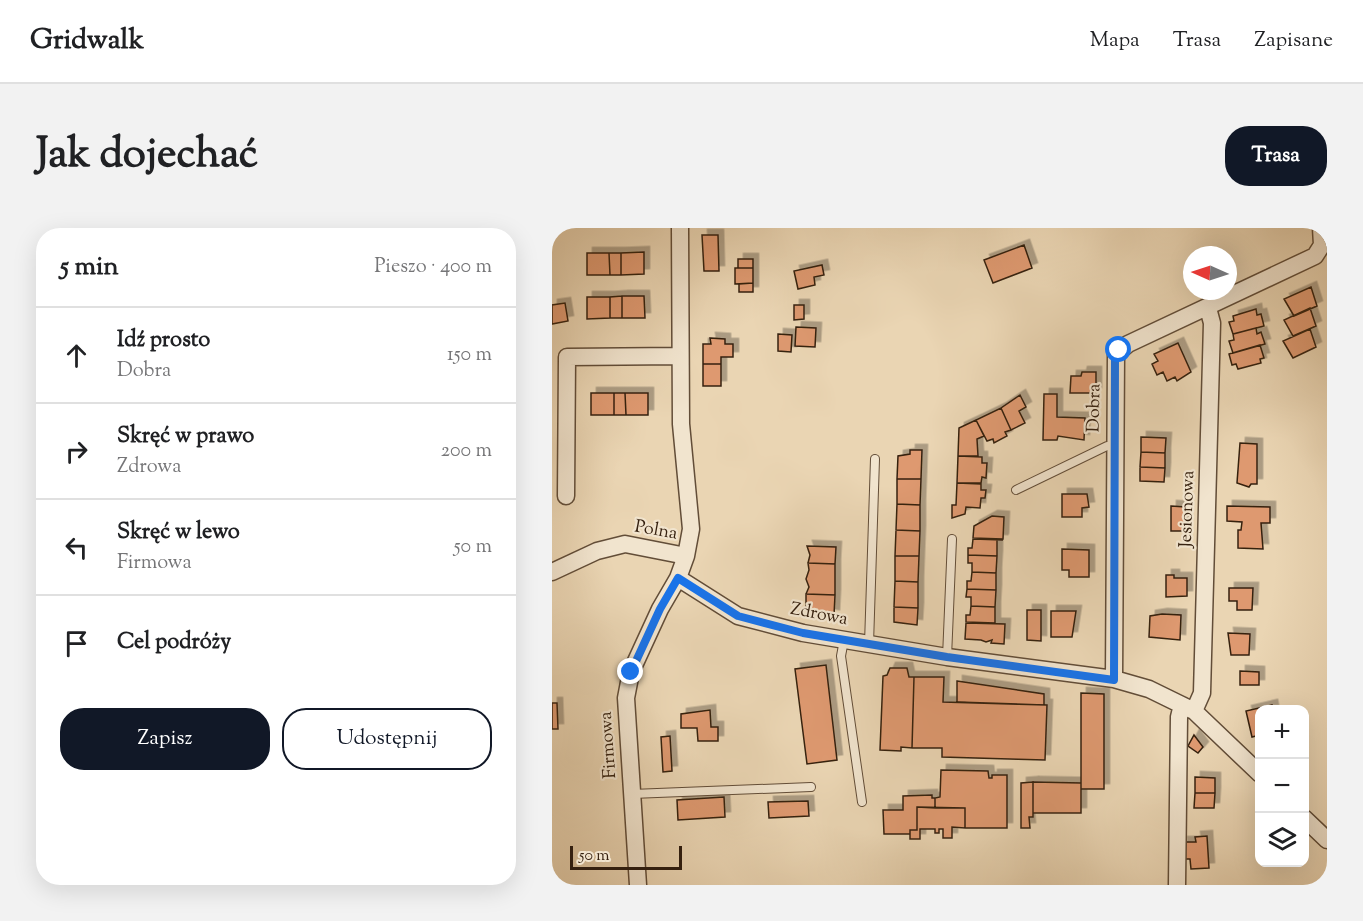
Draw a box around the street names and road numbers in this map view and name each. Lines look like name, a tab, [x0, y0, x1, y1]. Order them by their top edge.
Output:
street label: Dobra	[1082, 383, 1108, 433]
street label: Jesionowa	[1174, 470, 1202, 549]
street label: Polna	[633, 514, 679, 548]
street label: Zdrowa	[788, 597, 850, 633]
street label: Firmowa	[594, 711, 624, 779]

